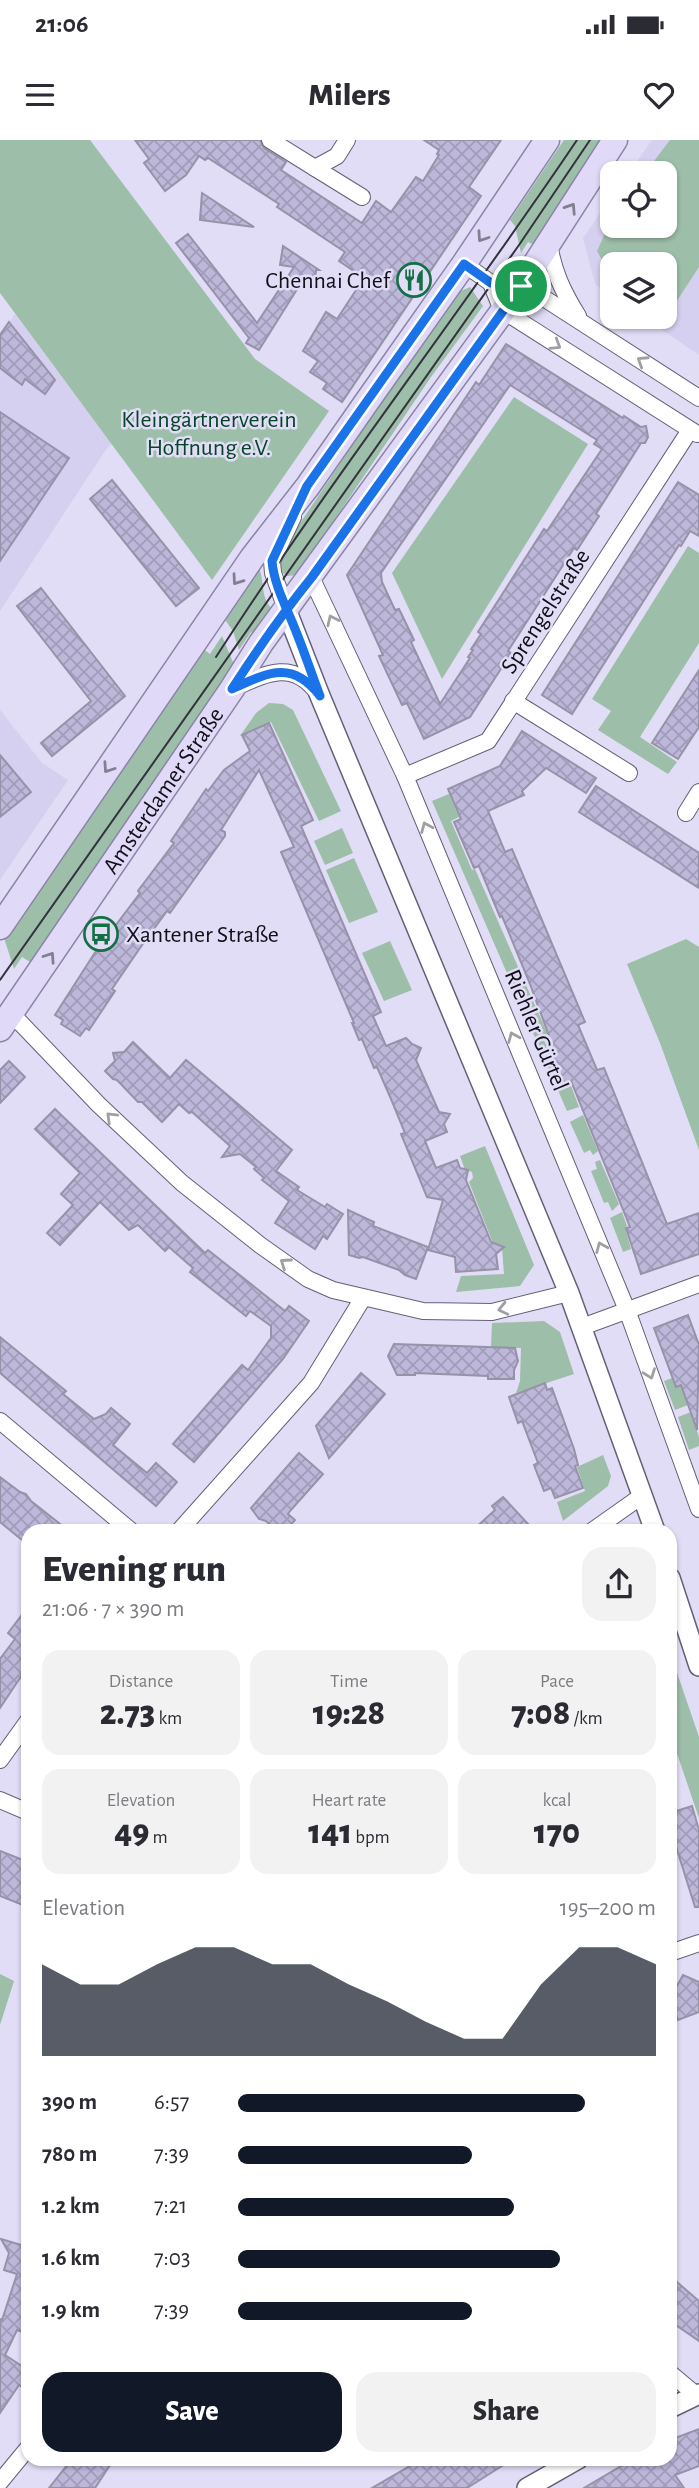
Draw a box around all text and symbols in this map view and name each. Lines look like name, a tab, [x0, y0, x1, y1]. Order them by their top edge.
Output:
text: 21:06	[35, 11, 89, 37]
icon: menu	[21, 76, 59, 114]
icon: heart	[640, 76, 678, 114]
text: Milers	[308, 79, 391, 111]
map controls	[600, 161, 677, 329]
button: locate	[600, 161, 677, 238]
one-way arrow	[563, 203, 576, 216]
one-way arrow	[477, 230, 490, 243]
button: layers	[600, 252, 677, 329]
pin	[491, 256, 551, 316]
restaurant icon: Chennai Chef	[395, 261, 433, 299]
icon: arrive	[502, 267, 540, 305]
place label: Chennai Chef	[265, 269, 392, 293]
one-way arrow	[548, 336, 561, 349]
one-way arrow	[636, 356, 649, 369]
park label: Kleingärtnerverein Hoffnung e.V.	[121, 408, 297, 460]
street label: Sprengelstraße	[497, 545, 595, 678]
one-way arrow	[233, 572, 245, 585]
one-way arrow	[326, 615, 340, 627]
street label: Amsterdamer Straße	[99, 703, 229, 878]
one-way arrow	[104, 760, 116, 773]
one-way arrow	[420, 822, 434, 834]
bus stop icon: Xantener Straße	[82, 915, 120, 953]
place label: Xantener Straße	[126, 923, 279, 947]
one-way arrow	[42, 952, 54, 965]
street label: Riehler Gürtel	[500, 966, 572, 1095]
one-way arrow	[508, 1032, 522, 1044]
one-way arrow	[107, 1112, 120, 1125]
one-way arrow	[595, 1242, 609, 1254]
one-way arrow	[280, 1259, 293, 1271]
one-way arrow	[497, 1301, 509, 1315]
one-way arrow	[642, 1368, 656, 1380]
button: share	[582, 1547, 656, 1621]
text: Evening run	[42, 1551, 226, 1589]
text: 21:06 · 7 × 390 m	[42, 1598, 184, 1621]
text: Distance	[109, 1672, 173, 1691]
text: Time	[330, 1672, 368, 1691]
text: Pace	[540, 1672, 574, 1691]
text: 2.73	[100, 1696, 155, 1731]
text: 19:28	[313, 1696, 385, 1731]
text: 7:08	[511, 1696, 570, 1731]
text: km	[155, 1709, 182, 1728]
text: /km	[570, 1709, 603, 1728]
text: Elevation	[107, 1791, 175, 1810]
text: Heart rate	[312, 1791, 386, 1810]
text: kcal	[543, 1791, 571, 1810]
text: 49	[114, 1815, 149, 1850]
text: 141	[308, 1815, 352, 1850]
text: 170	[534, 1815, 580, 1850]
text: m	[149, 1828, 168, 1847]
text: bpm	[352, 1828, 390, 1847]
text: Elevation	[42, 1897, 125, 1920]
text: 195–200 m	[560, 1897, 656, 1920]
text: 390 m	[42, 2091, 97, 2114]
text: 6:57	[154, 2091, 189, 2114]
text: 780 m	[42, 2143, 97, 2166]
text: 7:39	[154, 2143, 189, 2166]
text: 1.2 km	[42, 2195, 100, 2218]
text: 7:21	[154, 2195, 187, 2218]
text: 1.6 km	[42, 2247, 100, 2270]
text: 7:03	[154, 2247, 190, 2270]
text: 1.9 km	[42, 2299, 100, 2322]
text: 7:39	[154, 2299, 189, 2322]
button: Save	[42, 2372, 342, 2452]
button: Share	[356, 2372, 656, 2452]

